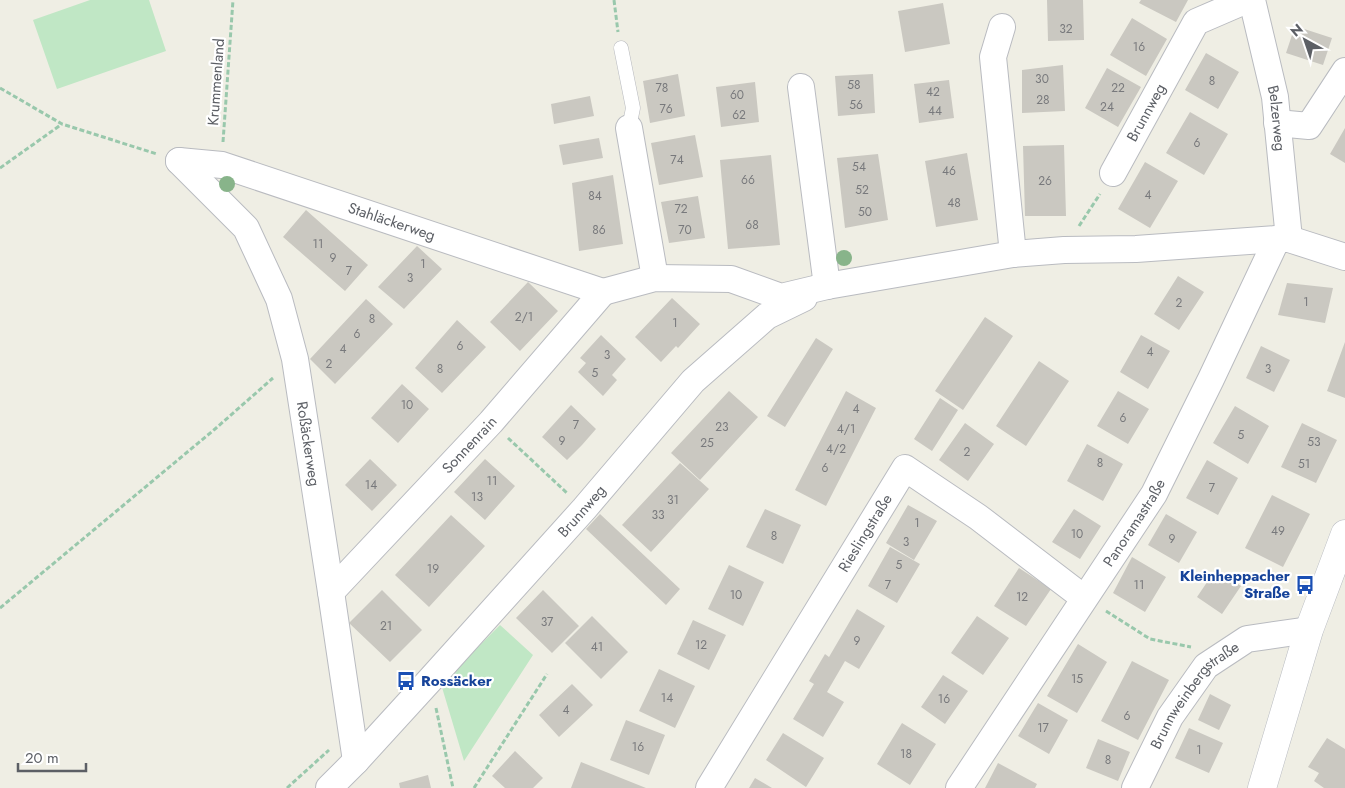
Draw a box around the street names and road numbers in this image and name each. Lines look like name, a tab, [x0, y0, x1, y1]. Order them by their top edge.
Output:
street label: Krummenland	[202, 38, 230, 126]
street label: Brunnweg	[1121, 79, 1171, 146]
street label: Belzerweg	[1262, 83, 1291, 152]
street label: Stahläckerweg	[345, 197, 438, 246]
street label: Roßäckerweg	[291, 400, 326, 488]
street label: Sonnenrain	[437, 411, 502, 479]
street label: Panoramastraße	[1098, 475, 1171, 571]
street label: Brunnweg	[553, 480, 611, 542]
street label: Rieslingstraße	[833, 489, 898, 576]
street label: Brunnweinbergstraße	[1145, 636, 1244, 753]

